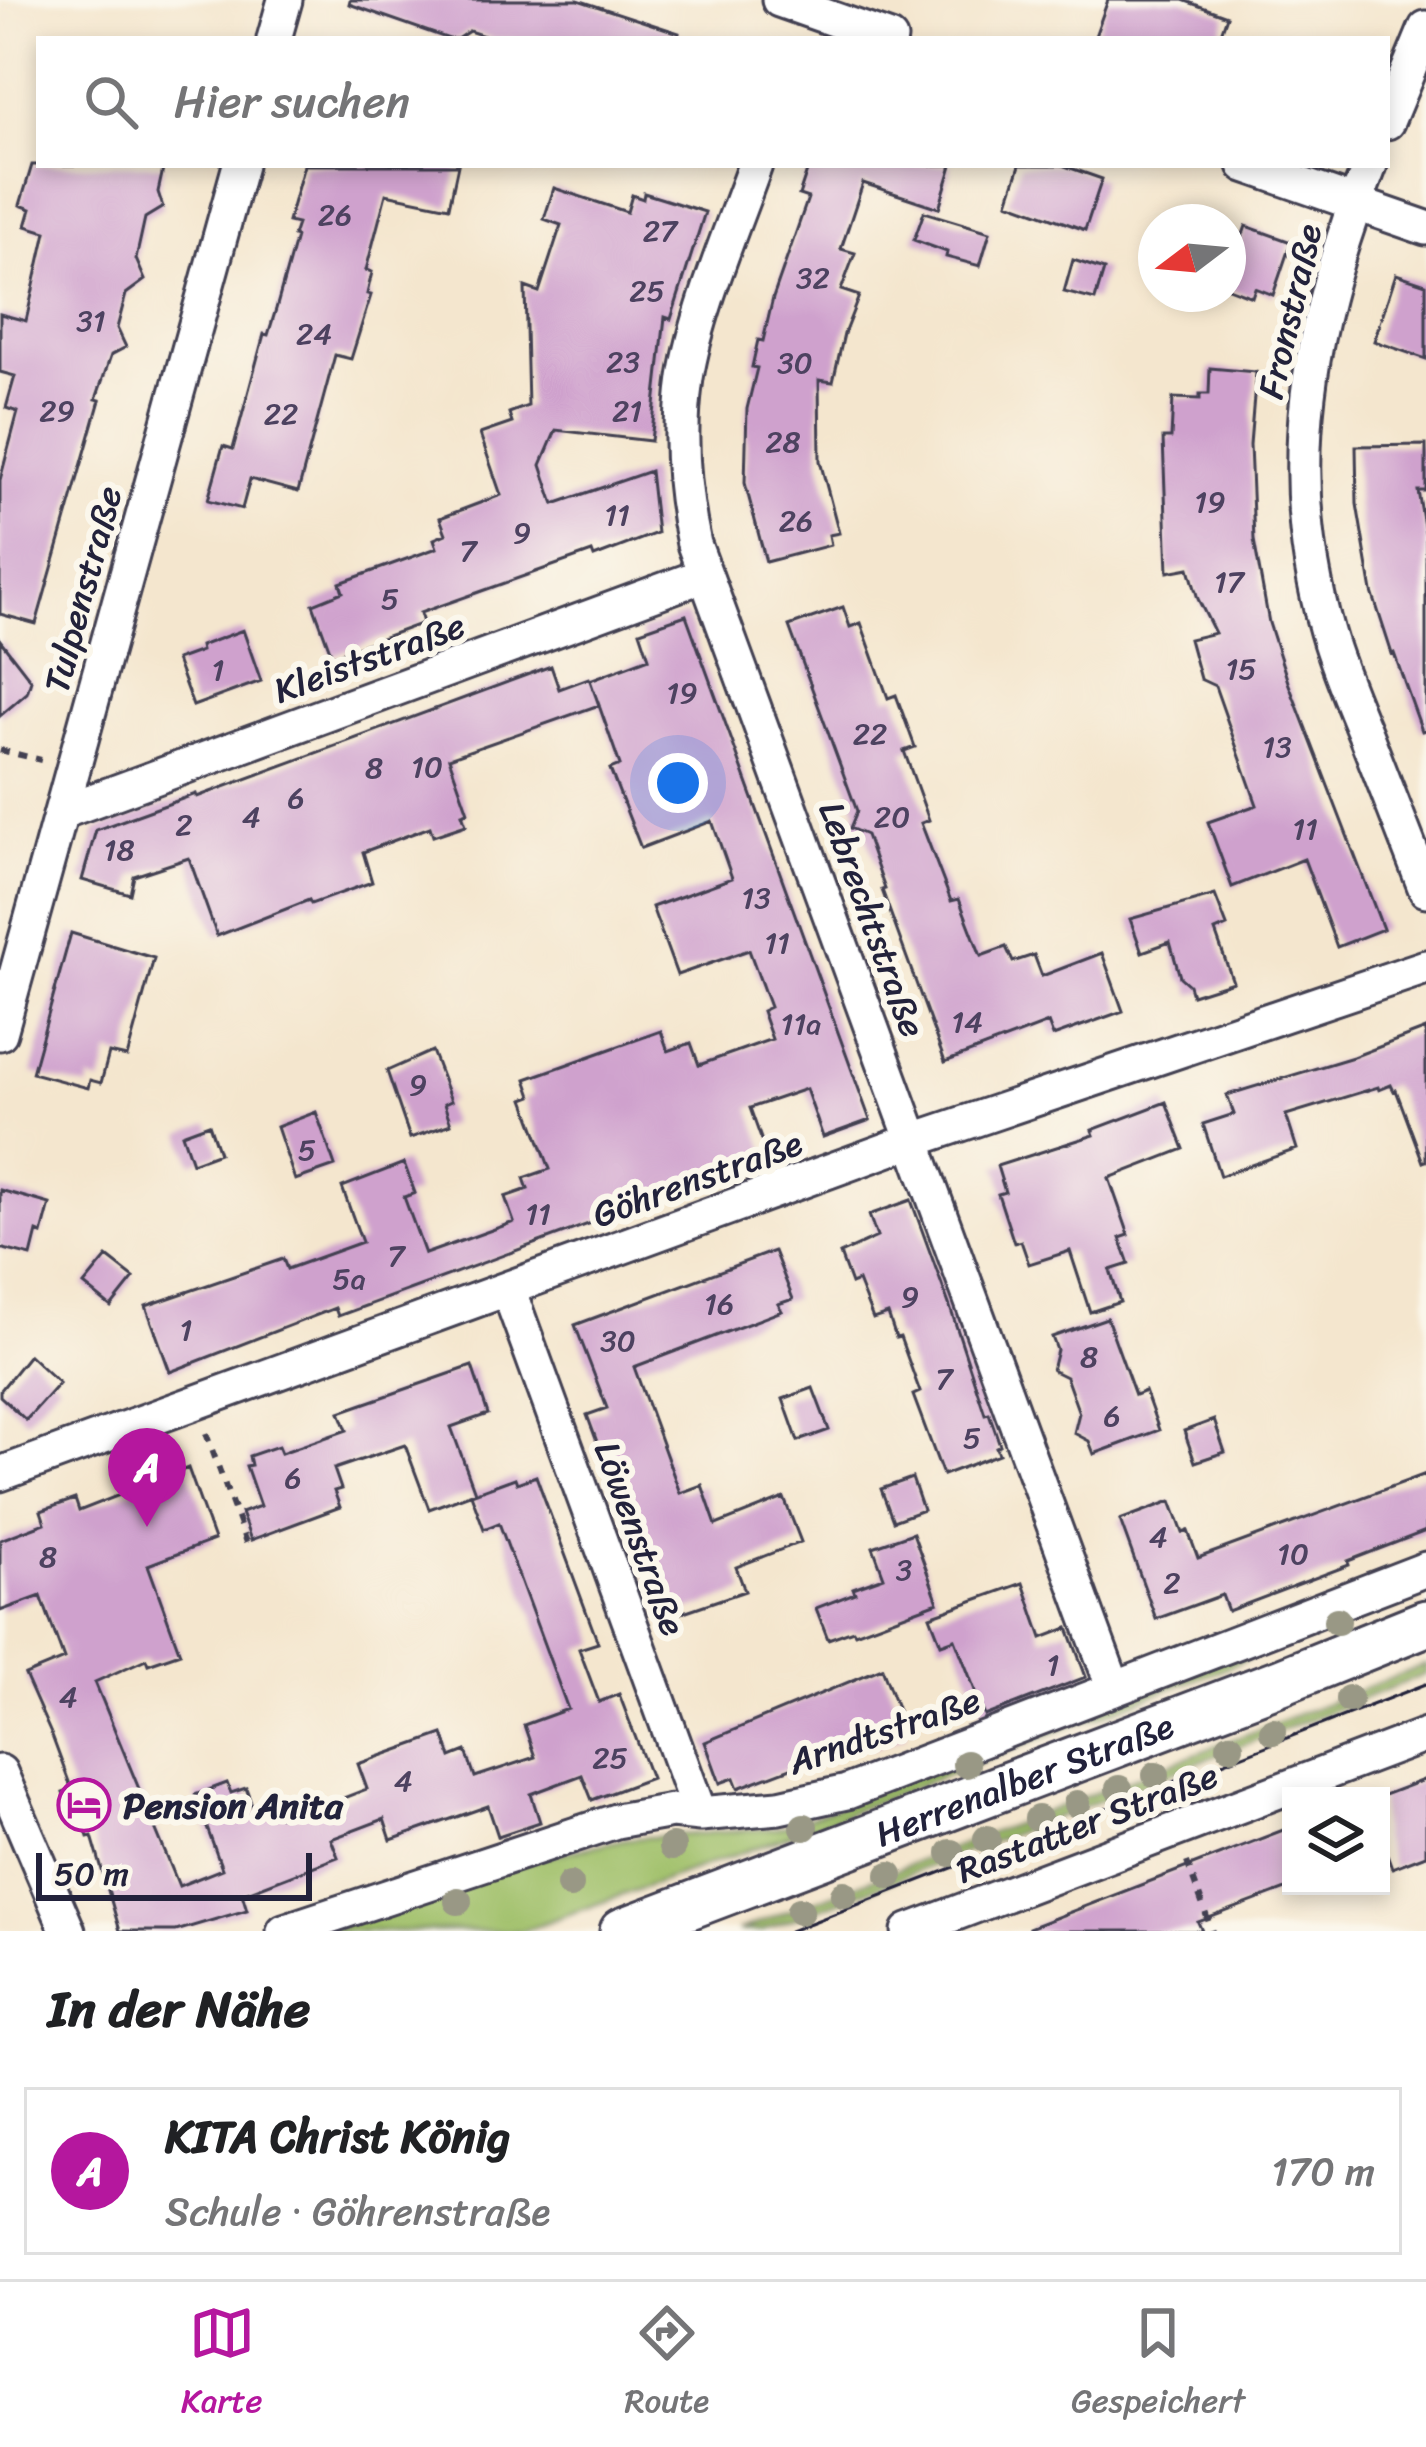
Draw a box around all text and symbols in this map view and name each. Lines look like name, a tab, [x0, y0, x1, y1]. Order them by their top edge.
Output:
search box	[36, 36, 1390, 168]
text: Hier suchen	[174, 62, 410, 142]
icon: search	[78, 69, 144, 135]
house number: 26	[318, 188, 352, 242]
house number: 27	[643, 204, 679, 258]
north arrow	[1138, 204, 1246, 312]
street label: Fronstraße	[1239, 218, 1341, 405]
house number: 32	[796, 251, 830, 305]
house number: 25	[629, 264, 665, 318]
house number: 31	[76, 294, 106, 348]
house number: 24	[296, 307, 332, 361]
house number: 23	[606, 335, 640, 389]
house number: 30	[777, 336, 813, 390]
house number: 29	[39, 384, 75, 438]
house number: 21	[612, 384, 642, 438]
house number: 22	[264, 387, 298, 441]
house number: 28	[765, 415, 801, 469]
house number: 19	[1194, 475, 1226, 529]
street label: Tulpenstraße	[25, 479, 141, 700]
house number: 11	[604, 488, 630, 542]
house number: 26	[779, 494, 813, 548]
house number: 9	[513, 506, 531, 560]
house number: 7	[459, 524, 478, 578]
house number: 17	[1214, 555, 1246, 609]
house number: 5	[381, 572, 399, 626]
street label: Kleiststraße	[264, 594, 474, 722]
house number: 15	[1225, 642, 1257, 696]
house number: 1	[212, 643, 224, 697]
house number: 19	[666, 666, 698, 720]
house number: 22	[853, 707, 887, 761]
house number: 13	[1262, 720, 1292, 774]
house number: 10	[411, 740, 443, 794]
house number: 8	[365, 741, 383, 795]
your location	[648, 753, 708, 813]
house number: 6	[287, 771, 305, 825]
house number: 4	[242, 790, 260, 844]
house number: 20	[874, 790, 910, 844]
street label: Lebrechtstraße	[800, 792, 944, 1047]
house number: 2	[175, 798, 193, 852]
house number: 11	[1292, 802, 1318, 856]
house number: 18	[104, 823, 134, 877]
house number: 13	[741, 871, 771, 925]
house number: 11	[764, 916, 790, 970]
house number: 14	[951, 995, 983, 1049]
house number: 11a	[781, 997, 821, 1051]
house number: 9	[409, 1058, 427, 1112]
street label: Göhrenstraße	[583, 1111, 812, 1247]
house number: 5	[298, 1123, 316, 1177]
house number: 11	[525, 1187, 551, 1241]
house number: 7	[387, 1229, 406, 1283]
house number: 5a	[332, 1252, 366, 1306]
house number: 9	[901, 1270, 919, 1324]
house number: 16	[704, 1277, 734, 1331]
house number: 1	[180, 1303, 192, 1357]
house number: 30	[600, 1314, 636, 1368]
house number: 8	[1080, 1330, 1098, 1384]
house number: 7	[935, 1352, 954, 1406]
house number: 6	[1103, 1389, 1121, 1443]
house number: 5	[963, 1411, 981, 1465]
pin: A	[108, 1428, 186, 1527]
street label: Löwenstraße	[575, 1432, 705, 1645]
house number: 6	[284, 1451, 302, 1505]
house number: 4	[1149, 1510, 1167, 1564]
house number: 10	[1277, 1527, 1309, 1581]
house number: 8	[39, 1530, 57, 1584]
house number: 3	[896, 1543, 912, 1597]
house number: 2	[1163, 1556, 1181, 1610]
house number: 1	[1047, 1638, 1059, 1692]
street label: Arndtstraße	[779, 1668, 989, 1794]
house number: 4	[59, 1670, 77, 1724]
street label: Herrenalber Straße	[866, 1694, 1183, 1866]
house number: 25	[592, 1731, 628, 1785]
street label: Rastatter Straße	[947, 1744, 1228, 1902]
house number: 4	[394, 1754, 412, 1808]
place label: Pension Anita	[123, 1774, 344, 1838]
hotel icon: Pension Anita	[56, 1777, 112, 1833]
map controls	[1282, 1787, 1390, 1895]
button: layers	[1282, 1787, 1390, 1895]
text: 50 m	[54, 1845, 129, 1903]
scale bar	[36, 1847, 312, 1900]
text: In der Nähe	[48, 1964, 310, 2054]
text: KITA Christ König	[165, 2097, 510, 2177]
text: A	[77, 2137, 103, 2206]
text: 170 m	[1271, 2137, 1375, 2206]
text: Schule · Göhrenstraße	[165, 2177, 550, 2246]
tab: Karte	[181, 2300, 263, 2430]
tab: Route	[624, 2300, 709, 2430]
tab: Gespeichert	[1071, 2300, 1245, 2430]

